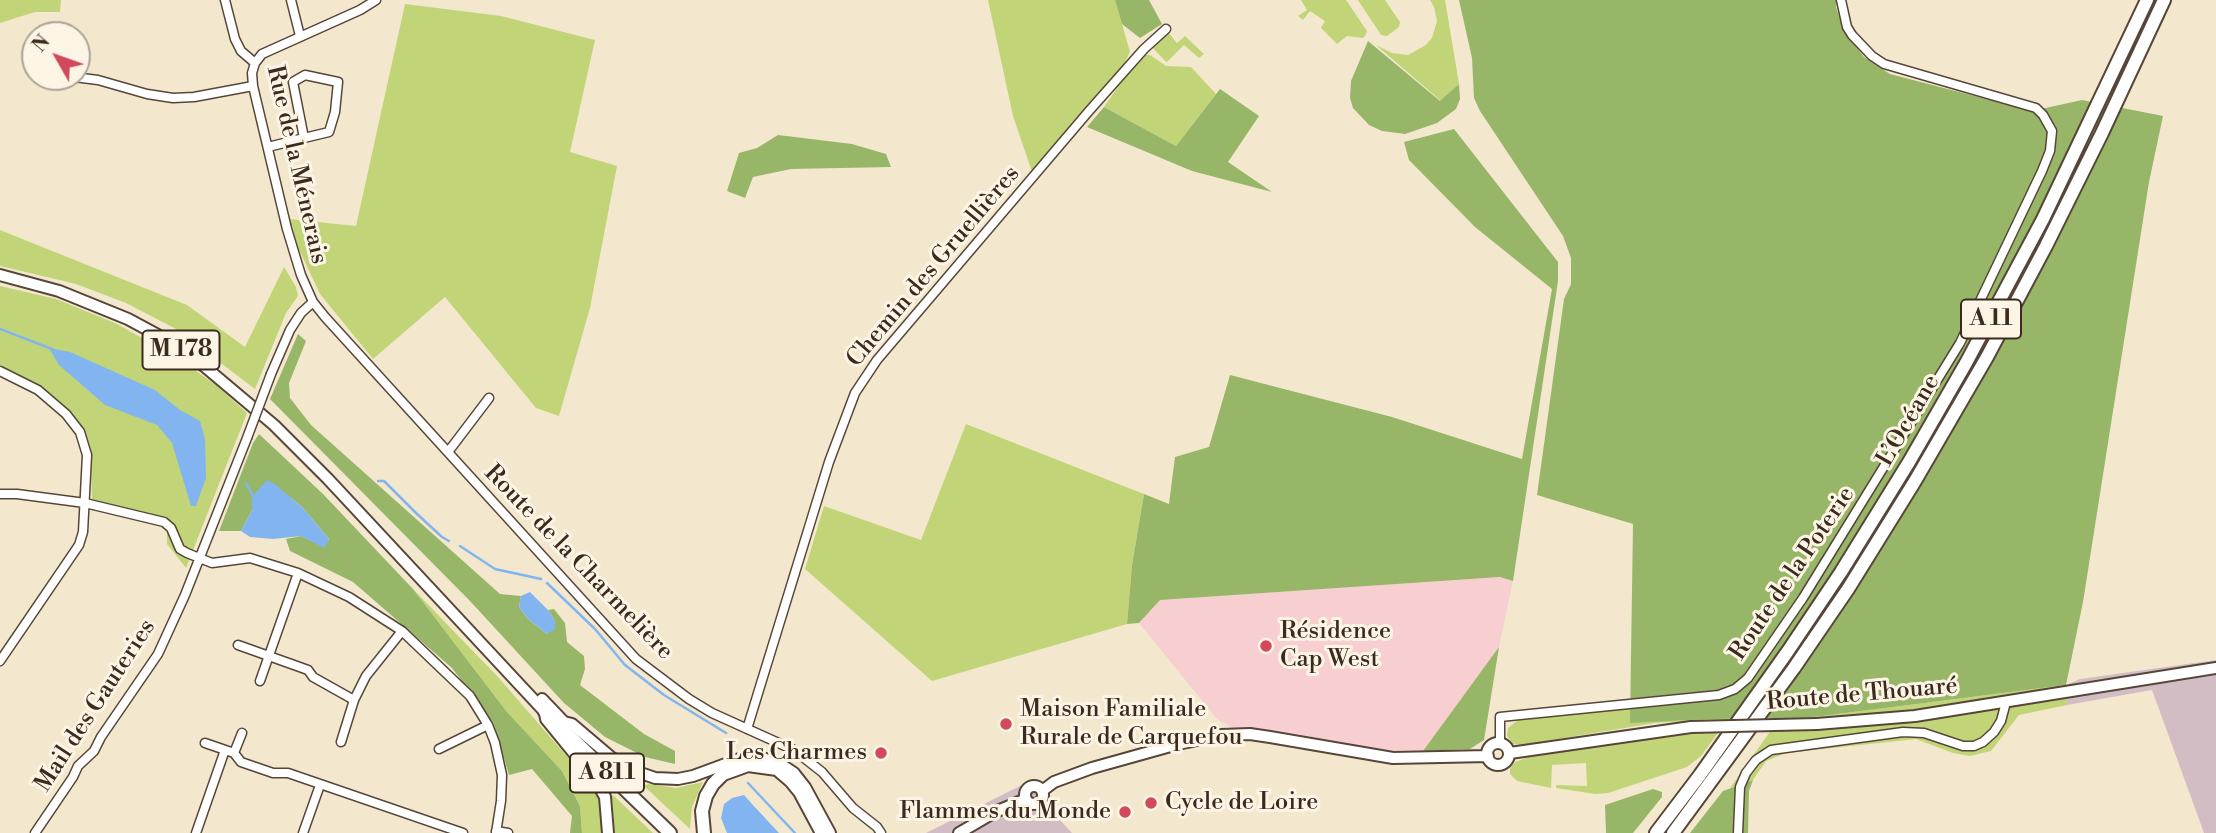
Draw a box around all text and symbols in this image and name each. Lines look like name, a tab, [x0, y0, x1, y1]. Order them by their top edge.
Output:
north arrow	[21, 21, 91, 91]
text: N	[27, 30, 55, 57]
street label: Rue de la Ménerais	[259, 63, 333, 267]
street label: Chemin des Gruellières	[841, 160, 1027, 374]
road number: A 11	[1961, 300, 2021, 338]
road number: M 178	[142, 330, 220, 370]
street label: L’Océane	[1871, 370, 1947, 472]
street label: Route de la Charmelière	[477, 459, 679, 667]
street label: Route de la Poterie	[1724, 482, 1862, 666]
street label: Mail des Gauteries	[29, 614, 163, 798]
place label: Résidence Cap West	[1280, 618, 1391, 674]
marker: Résidence Cap West	[1258, 638, 1274, 654]
street label: Route de Thouaré	[1765, 672, 1959, 718]
place label: Maison Familiale Rurale de Carquefou	[1020, 696, 1242, 752]
marker: Maison Familiale Rurale de Carquefou	[998, 716, 1014, 732]
place label: Les Charmes	[726, 739, 867, 767]
marker: Les Charmes	[873, 745, 889, 761]
road number: A 811	[570, 754, 644, 792]
place label: Cycle de Loire	[1165, 789, 1318, 817]
marker: Cycle de Loire	[1143, 795, 1159, 811]
place label: Flammes du Monde	[899, 798, 1111, 826]
marker: Flammes du Monde	[1117, 804, 1133, 820]

